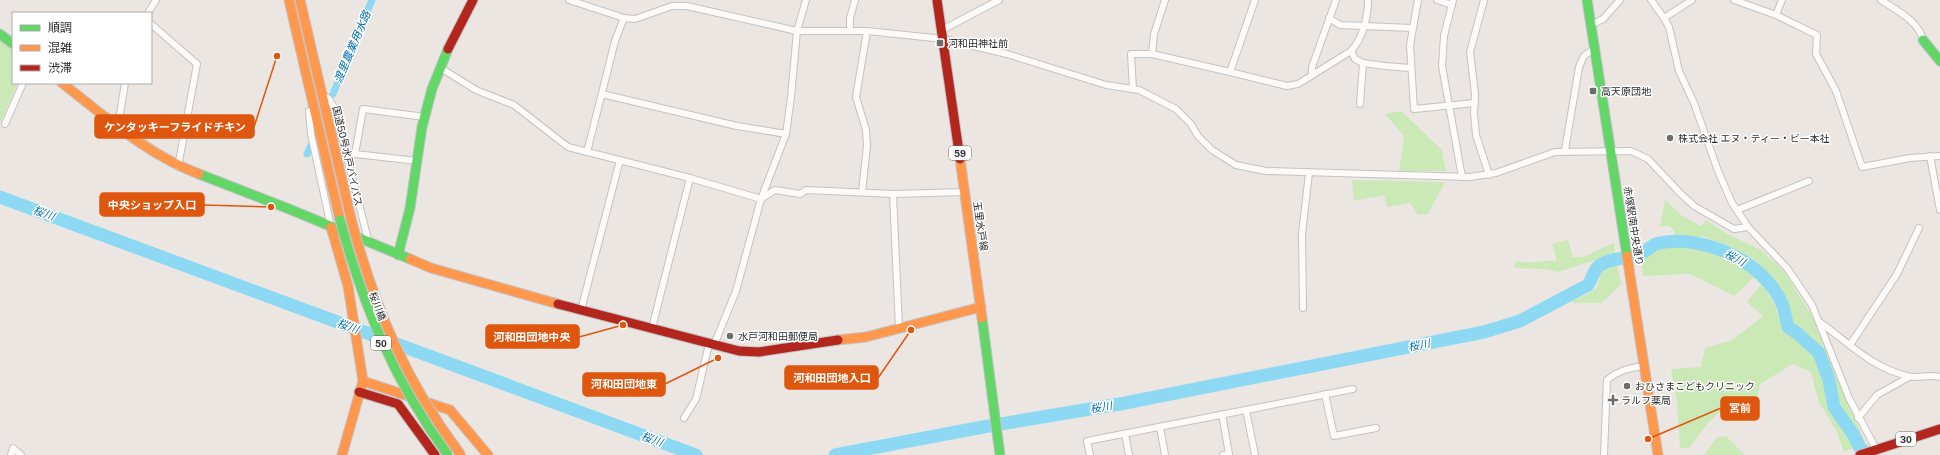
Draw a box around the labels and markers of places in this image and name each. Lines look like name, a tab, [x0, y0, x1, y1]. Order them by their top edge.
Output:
place label: 河和田神社前	[948, 37, 1008, 49]
marker: 河和田神社前	[935, 38, 945, 48]
place label: 高天原団地	[1601, 85, 1652, 97]
marker: 高天原団地	[1588, 86, 1598, 96]
callout: ケンタッキーフライドチキン	[95, 115, 254, 138]
place label: 株式会社 エヌ・ティー・ビー本社	[1678, 132, 1830, 144]
marker: 株式会社 エヌ・ティー・ビー本社	[1665, 133, 1675, 143]
callout: 中央ショップ入口	[100, 193, 204, 216]
callout: 河和田団地中央	[486, 325, 579, 348]
place label: 水戸河和田郵便局	[738, 330, 818, 342]
marker: 水戸河和田郵便局	[725, 331, 735, 341]
callout: 河和田団地入口	[785, 366, 878, 389]
callout: 河和田団地東	[583, 373, 665, 396]
place label: おひさまこどもクリニック	[1635, 380, 1755, 392]
marker: おひさまこどもクリニック	[1622, 381, 1632, 391]
place label: ラルフ薬局	[1621, 394, 1671, 406]
marker: ラルフ薬局	[1608, 395, 1618, 405]
callout: 宮前	[1721, 397, 1759, 420]

